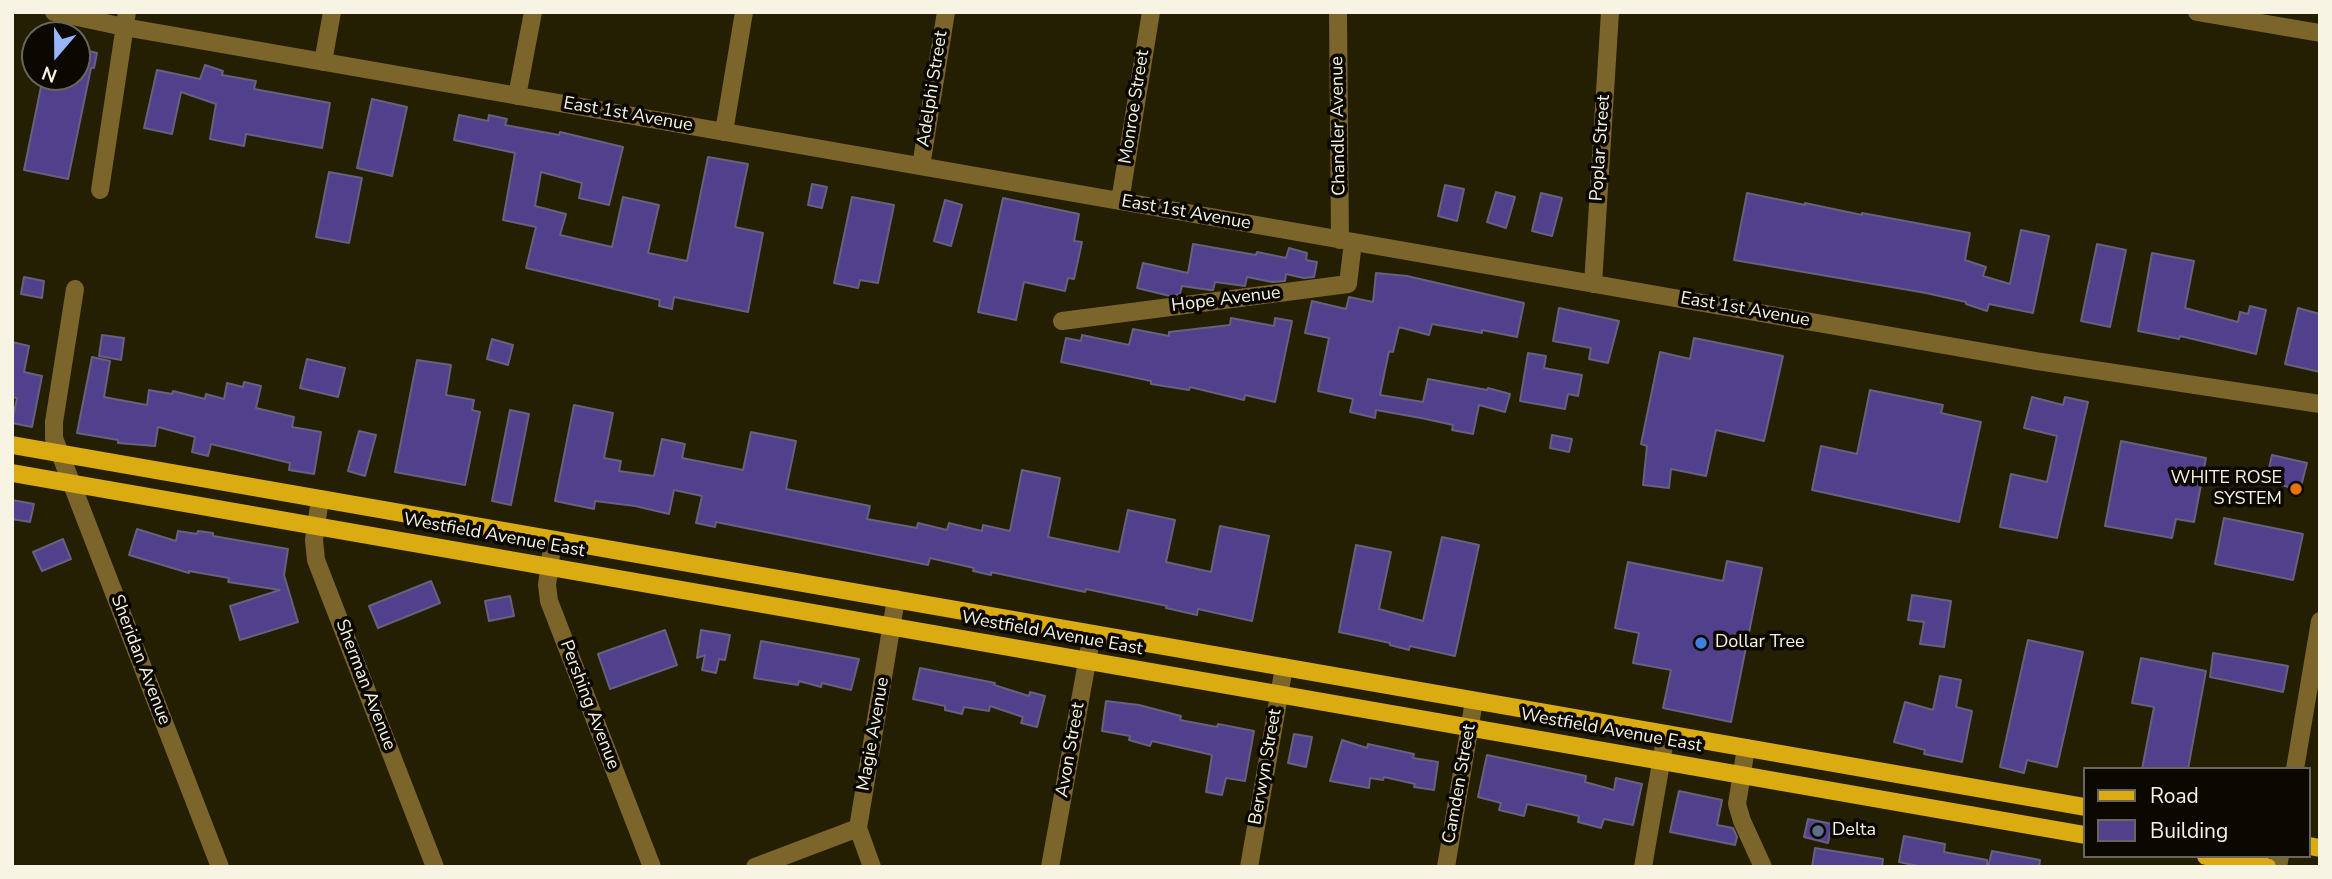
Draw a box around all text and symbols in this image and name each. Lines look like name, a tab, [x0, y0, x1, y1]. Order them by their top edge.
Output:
north arrow	[21, 21, 91, 91]
street label: Adelphi Street	[913, 30, 953, 148]
street label: Monroe Street	[1115, 48, 1155, 166]
street label: Chandler Avenue	[1327, 56, 1351, 196]
text: N	[38, 59, 61, 89]
street label: East 1st Avenue	[562, 93, 694, 137]
street label: Poplar Street	[1587, 94, 1615, 202]
street label: East 1st Avenue	[1120, 191, 1252, 235]
street label: Hope Avenue	[1170, 283, 1282, 317]
street label: East 1st Avenue	[1679, 288, 1811, 332]
place label: WHITE ROSE SYSTEM	[2171, 468, 2282, 510]
marker: WHITE ROSE SYSTEM	[2288, 481, 2304, 497]
street label: Westfield Avenue East	[402, 509, 586, 563]
street label: Sheridan Avenue	[105, 592, 175, 728]
street label: Westfield Avenue East	[960, 607, 1144, 661]
street label: Sherman Avenue	[330, 617, 400, 753]
place label: Dollar Tree	[1715, 632, 1805, 654]
marker: Dollar Tree	[1693, 635, 1709, 651]
street label: Pershing Avenue	[554, 637, 624, 773]
street label: Magie Avenue	[853, 675, 895, 793]
street label: Avon Street	[1052, 701, 1090, 799]
street label: Westfield Avenue East	[1519, 704, 1703, 758]
street label: Berwyn Street	[1245, 707, 1287, 827]
street label: Camden Street	[1439, 723, 1481, 845]
legend	[2084, 767, 2311, 858]
text: Road	[2150, 782, 2199, 810]
text: Building	[2150, 817, 2228, 845]
place label: Delta	[1832, 820, 1876, 842]
marker: Delta	[1810, 823, 1826, 839]

